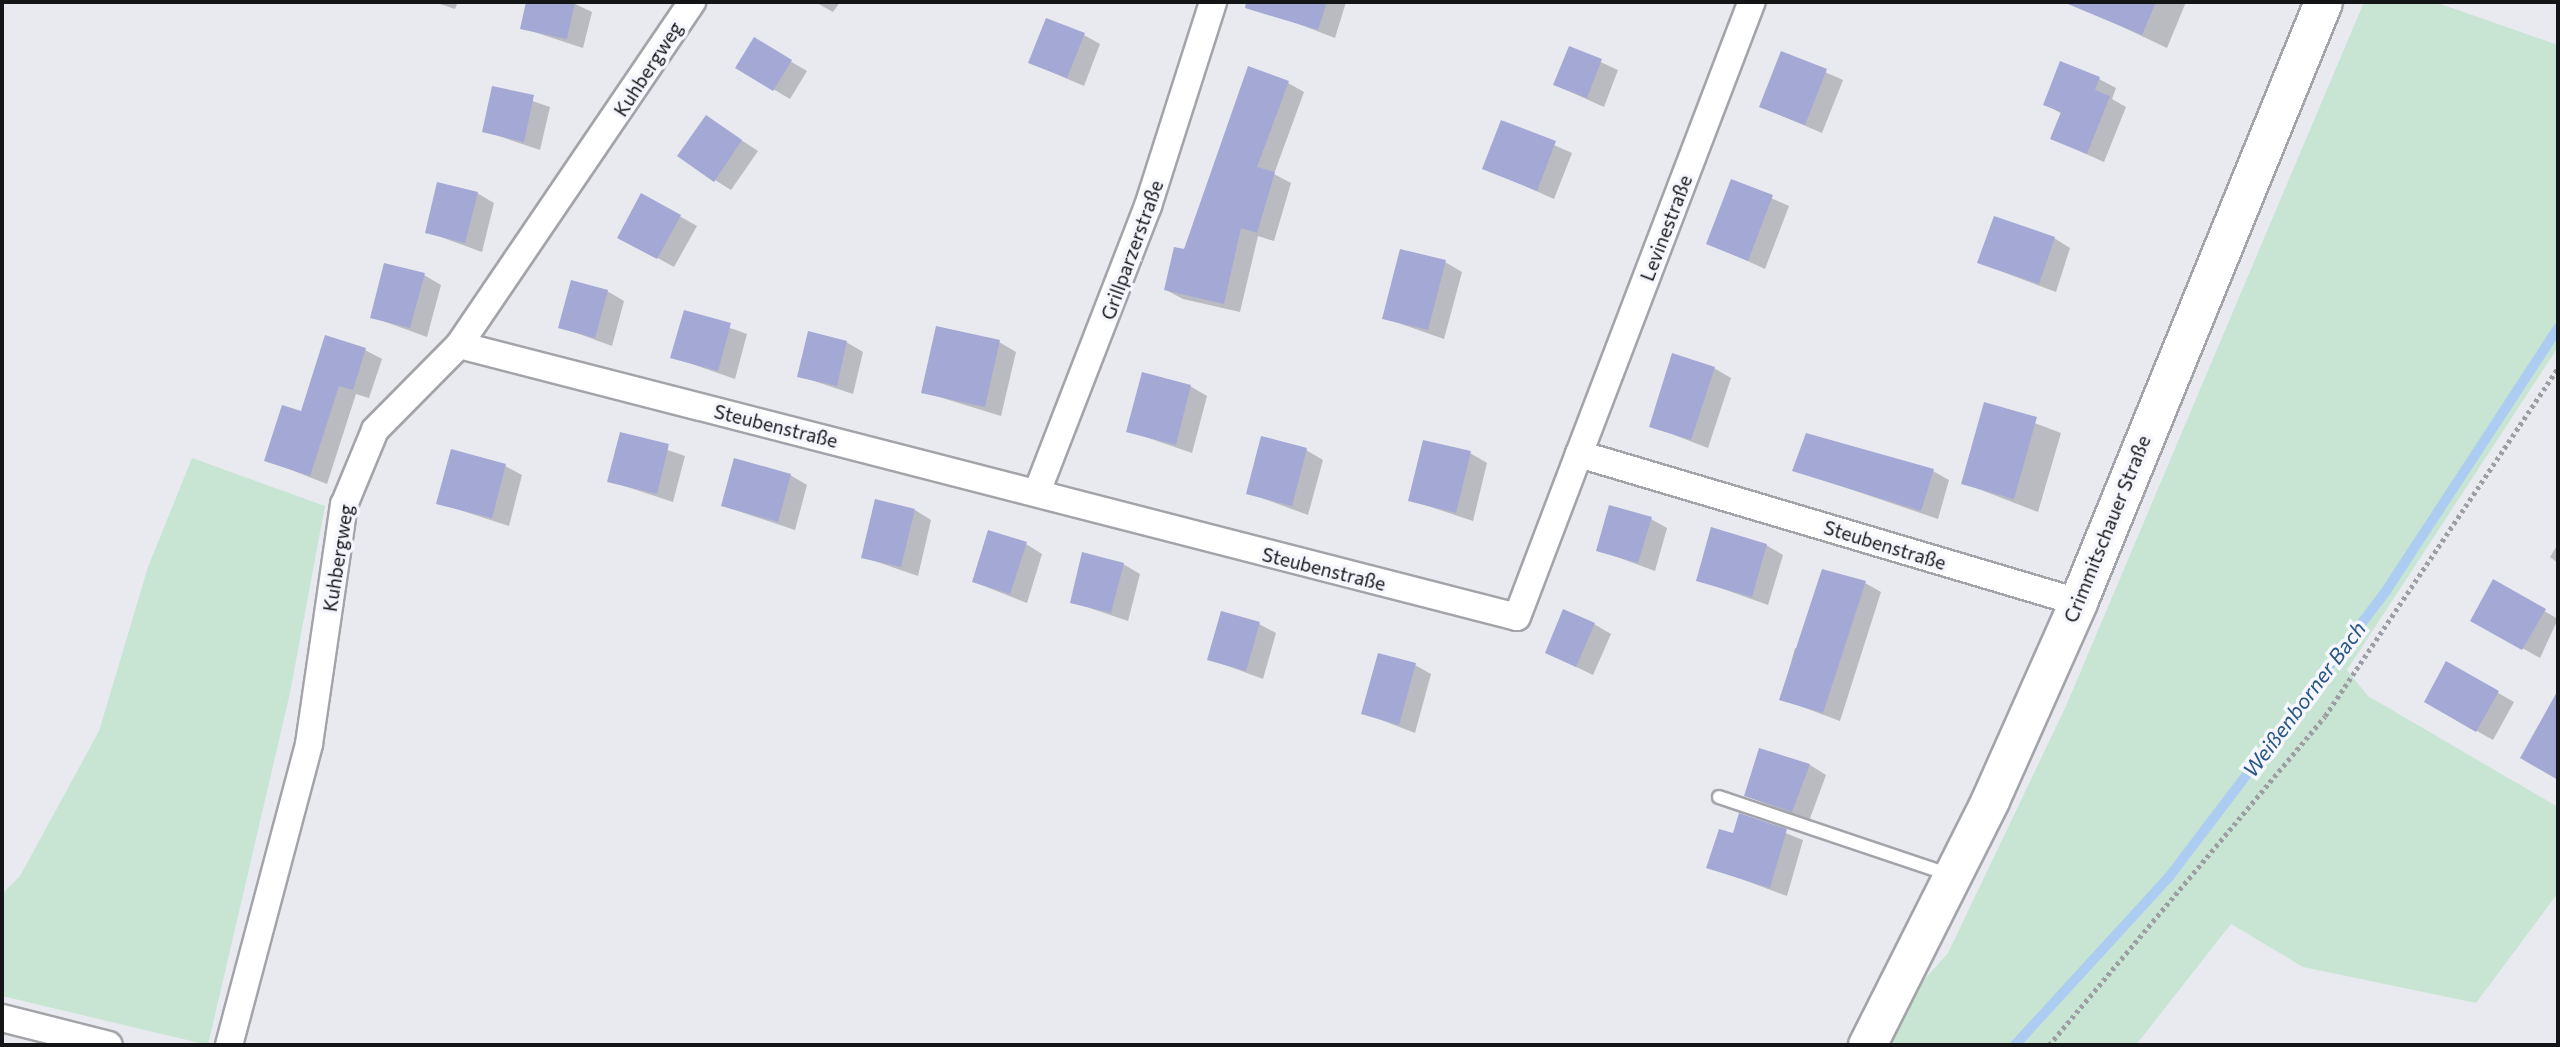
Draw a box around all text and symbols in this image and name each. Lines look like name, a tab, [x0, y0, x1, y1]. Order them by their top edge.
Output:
street label: Kuhbergweg	[609, 17, 687, 121]
street label: Levinestraße	[1635, 172, 1697, 284]
street label: Grillparzerstraße	[1096, 177, 1168, 323]
street label: Steubenstraße	[712, 400, 840, 452]
street label: Crimmitschauer Straße	[2059, 432, 2155, 626]
street label: Kuhbergweg	[318, 503, 358, 613]
street label: Steubenstraße	[1821, 516, 1949, 574]
street label: Steubenstraße	[1260, 543, 1388, 595]
water label: Weißenborner Bach	[2237, 616, 2371, 782]

